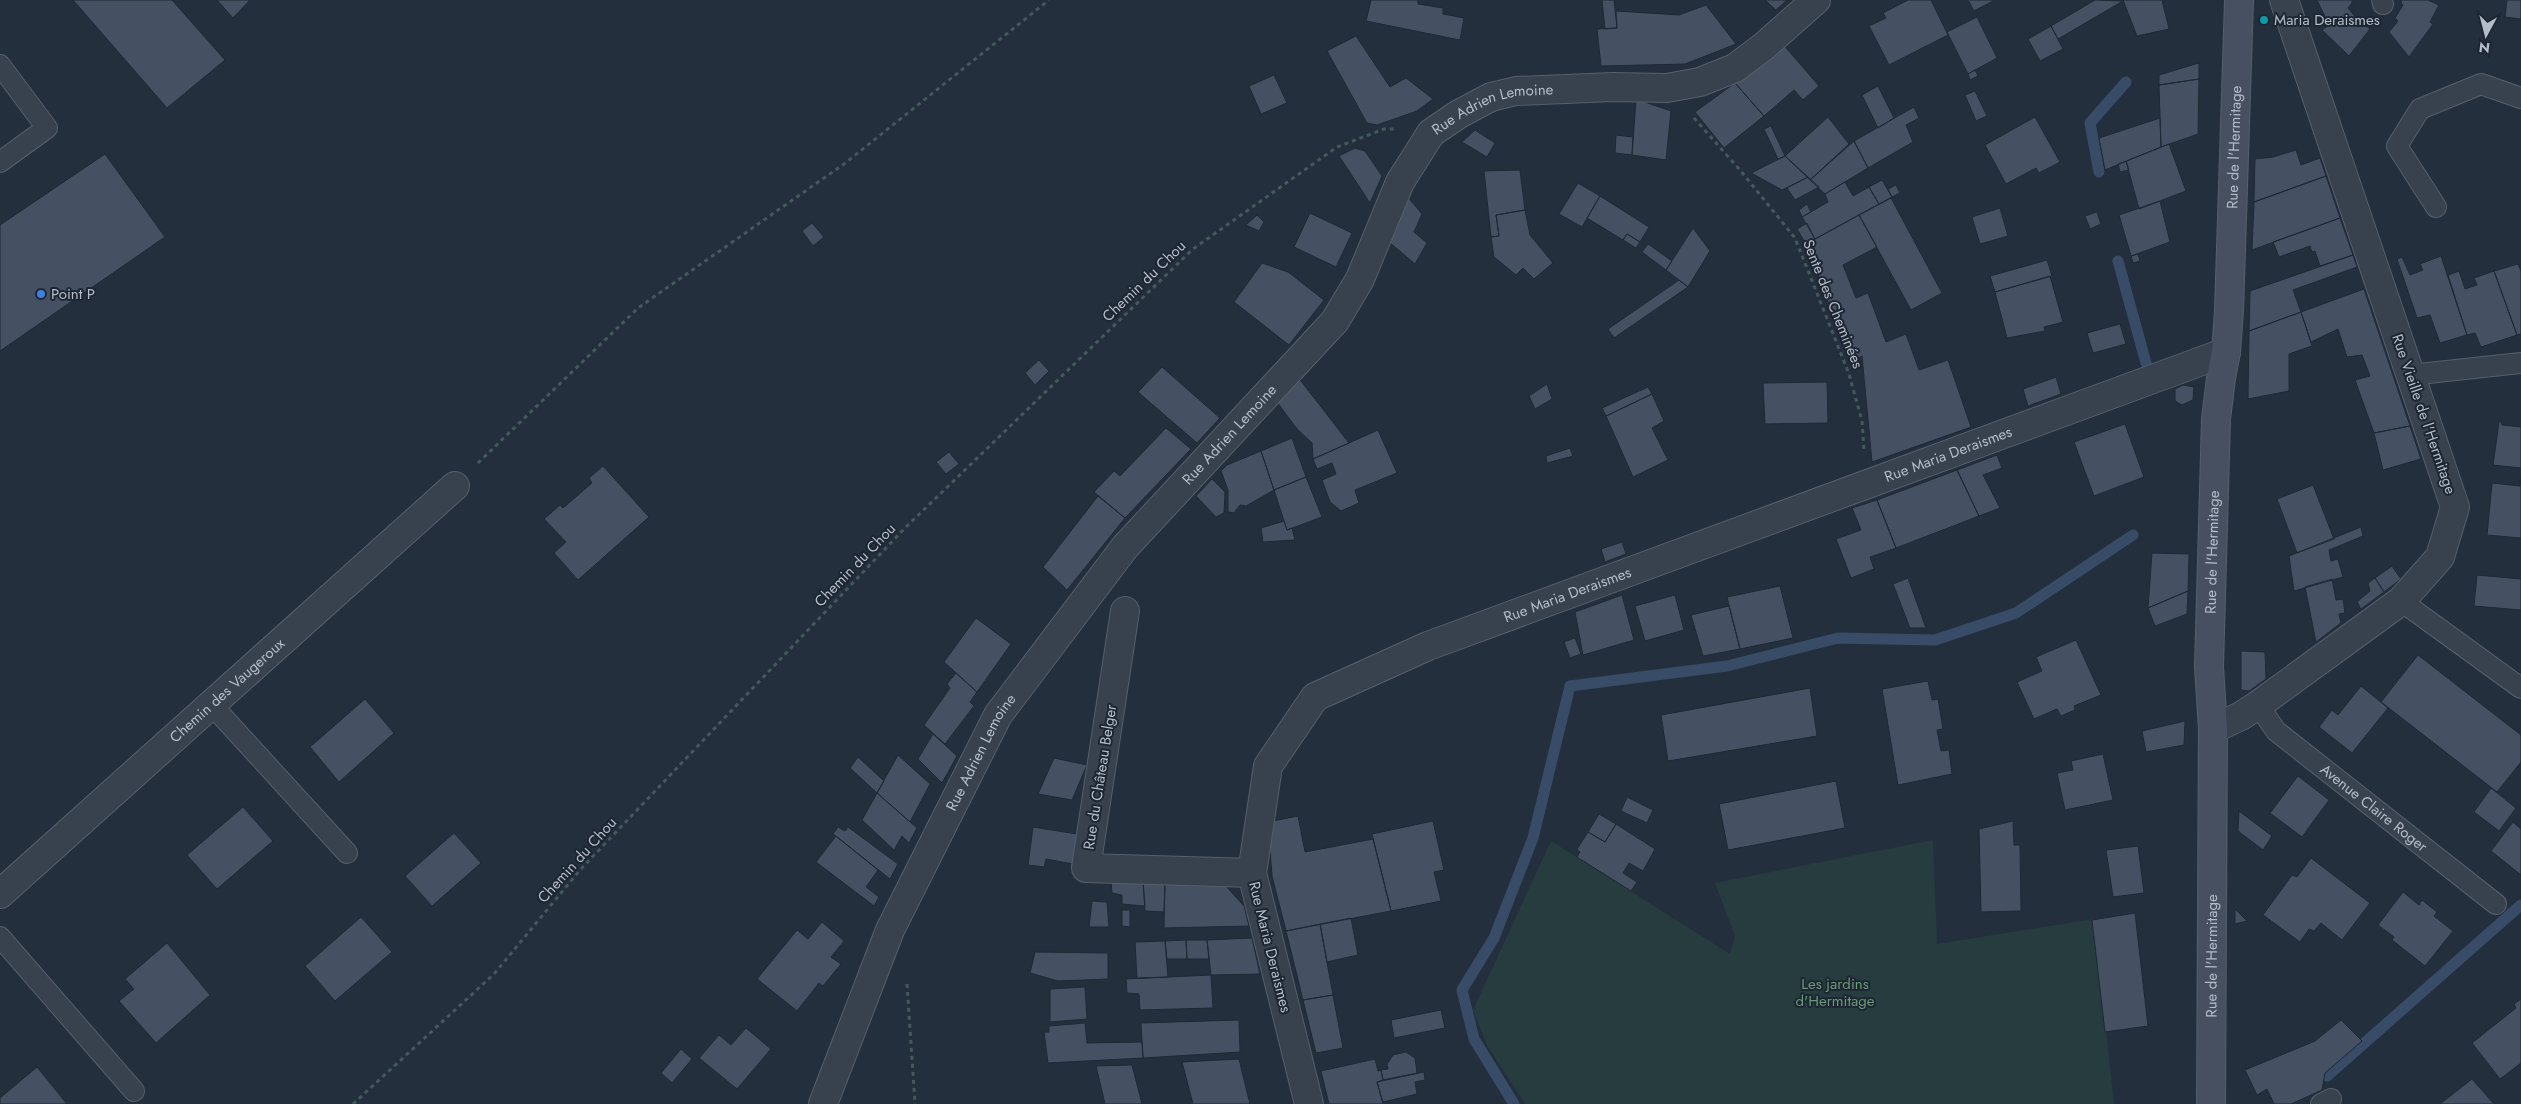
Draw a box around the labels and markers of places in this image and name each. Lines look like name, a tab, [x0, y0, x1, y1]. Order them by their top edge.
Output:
place label: Maria Deraismes	[2274, 9, 2380, 31]
marker: Maria Deraismes	[2258, 14, 2270, 26]
place label: Point P	[51, 283, 95, 305]
marker: Point P	[35, 288, 47, 300]

